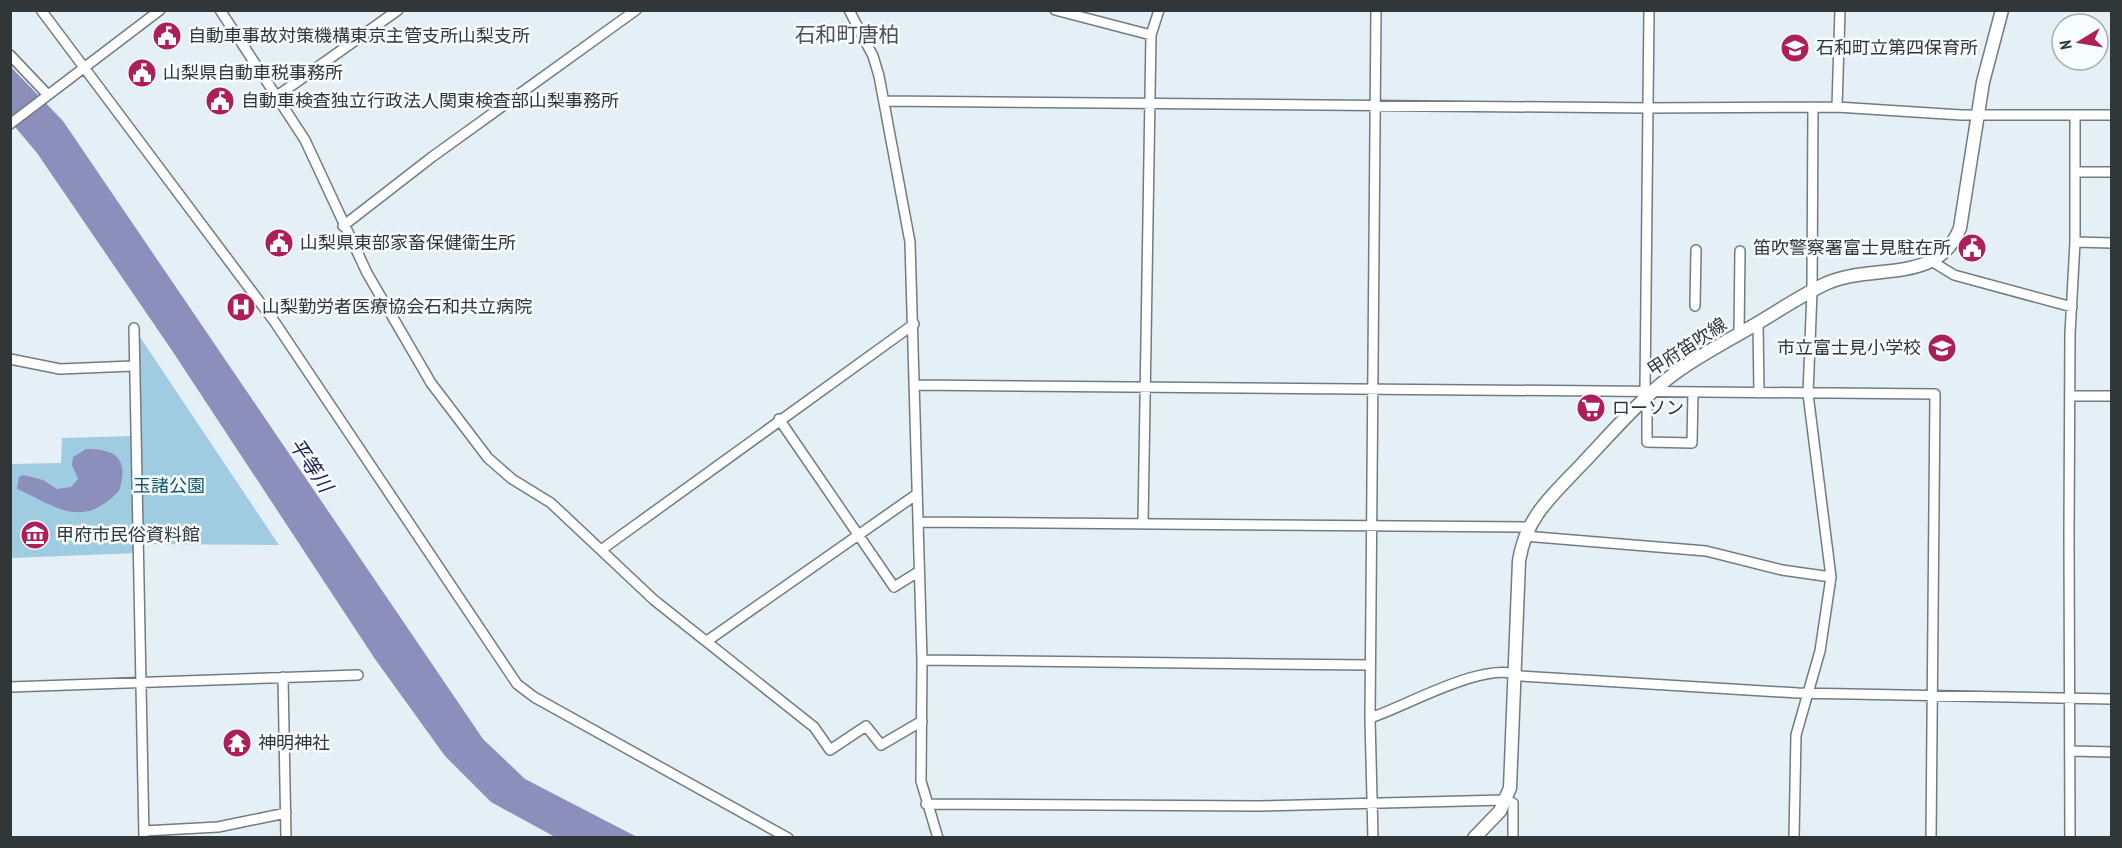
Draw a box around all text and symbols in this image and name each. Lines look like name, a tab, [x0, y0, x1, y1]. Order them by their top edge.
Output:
north arrow	[2050, 12, 2110, 72]
public building icon: 自動車事故対策機構東京主管支所山梨支所	[151, 20, 183, 52]
district label: 石和町唐柏	[795, 21, 900, 48]
place label: 自動車事故対策機構東京主管支所山梨支所	[188, 24, 530, 47]
school or university icon: 石和町立第四保育所	[1779, 32, 1811, 64]
place label: 石和町立第四保育所	[1816, 36, 1978, 59]
text: N	[2055, 39, 2076, 51]
public building icon: 山梨県自動車税事務所	[126, 57, 158, 89]
place label: 山梨県自動車税事務所	[163, 61, 343, 84]
public building icon: 自動車検査独立行政法人関東検査部山梨事務所	[204, 85, 236, 117]
place label: 自動車検査独立行政法人関東検査部山梨事務所	[241, 89, 619, 112]
public building icon: 山梨県東部家畜保健衛生所	[263, 227, 295, 259]
place label: 山梨県東部家畜保健衛生所	[300, 231, 516, 254]
public building icon: 笛吹警察署富士見駐在所	[1956, 232, 1988, 264]
place label: 笛吹警察署富士見駐在所	[1753, 236, 1951, 259]
hospital icon: 山梨勤労者医療協会石和共立病院	[225, 291, 257, 323]
place label: 山梨勤労者医療協会石和共立病院	[262, 295, 532, 318]
street label: 甲府笛吹線	[1643, 312, 1731, 381]
school or university icon: 市立富士見小学校	[1926, 332, 1958, 364]
place label: 市立富士見小学校	[1777, 336, 1921, 359]
supermarket icon: ローソン	[1575, 392, 1607, 424]
place label: ローソン	[1612, 396, 1684, 419]
water label: 平等川	[283, 433, 340, 499]
park label: 玉諸公園	[133, 474, 205, 497]
museum icon: 甲府市民俗資料館	[19, 519, 51, 551]
place label: 甲府市民俗資料館	[56, 523, 200, 546]
temple icon: 神明神社	[221, 727, 253, 759]
place label: 神明神社	[258, 731, 330, 754]

